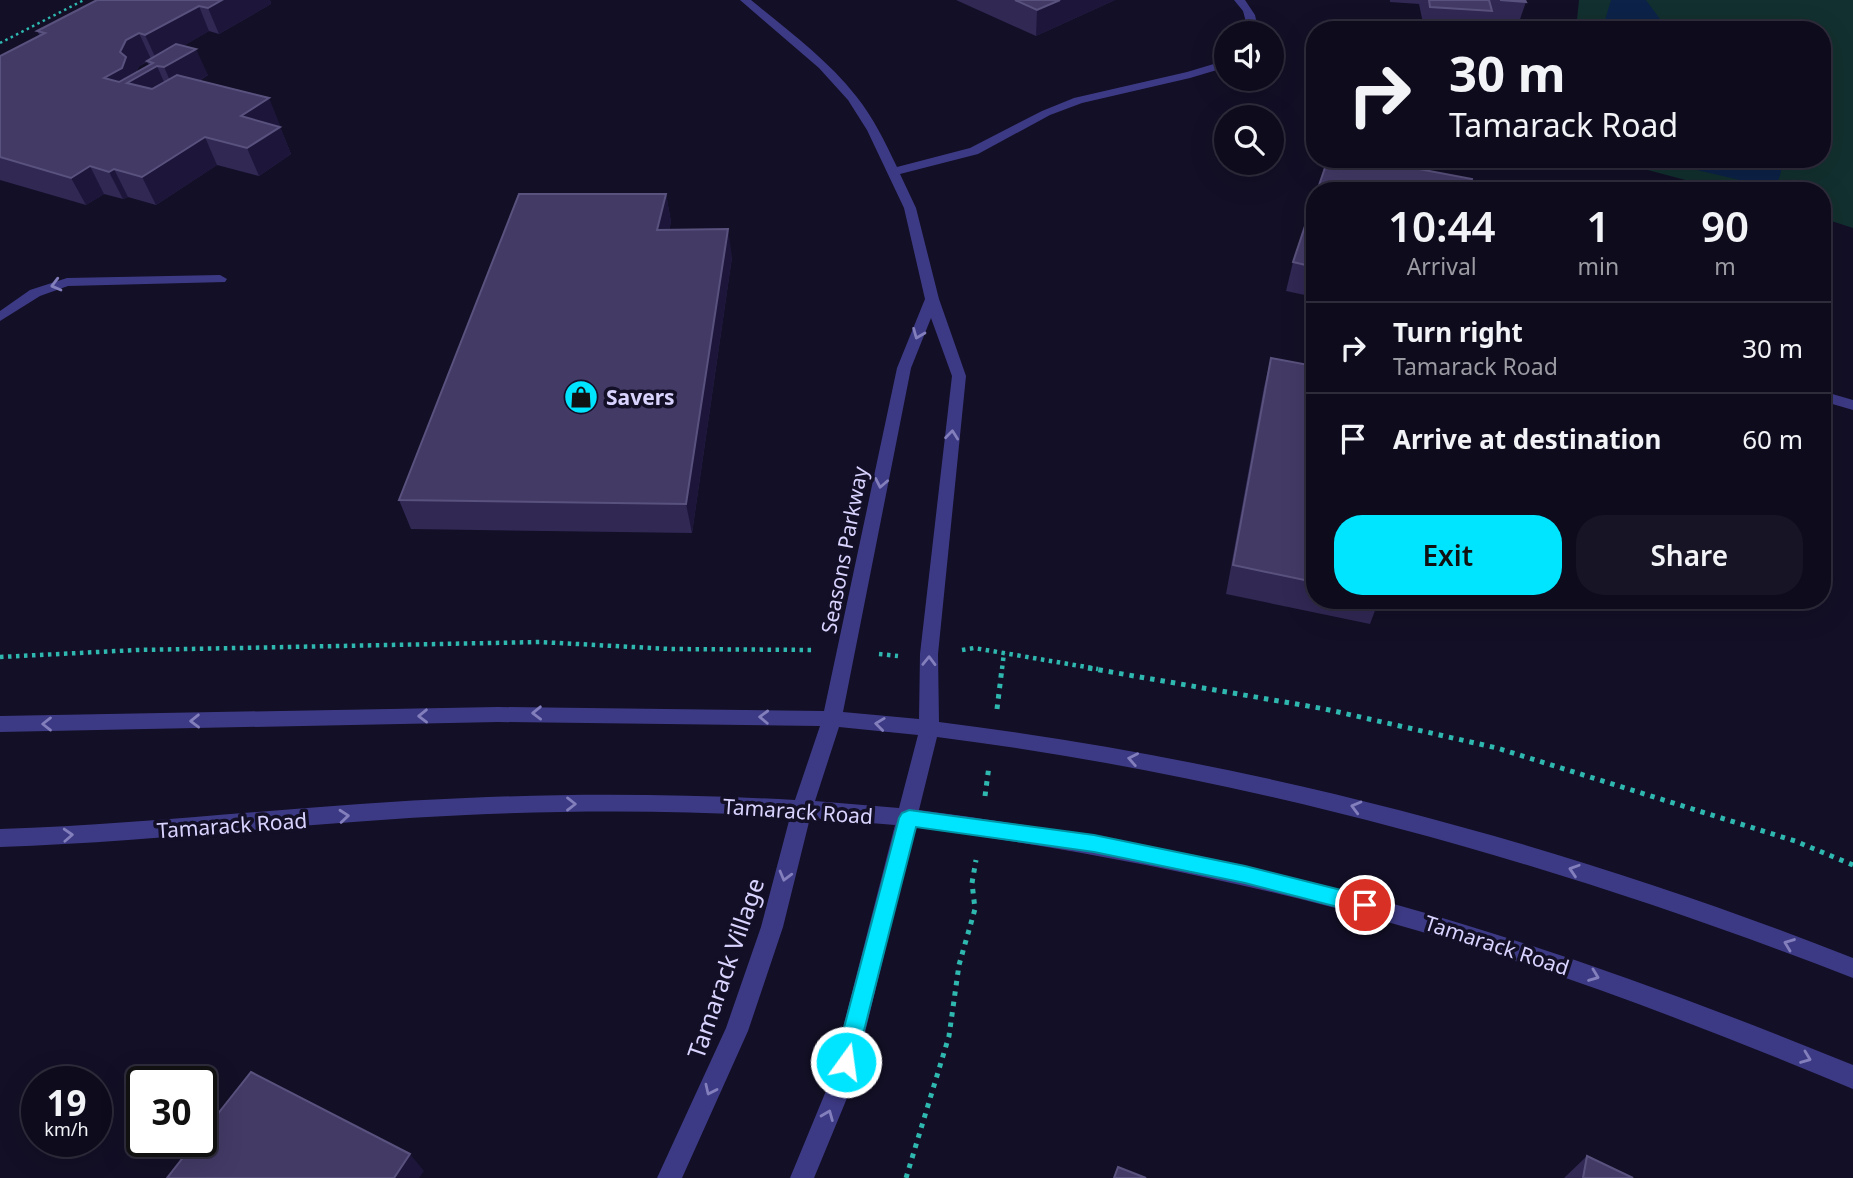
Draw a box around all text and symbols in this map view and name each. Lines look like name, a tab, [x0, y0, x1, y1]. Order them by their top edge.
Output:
map controls	[1214, 21, 1284, 175]
button: sound	[1214, 21, 1284, 91]
text: 30 m	[1449, 40, 1566, 106]
icon: right	[1334, 49, 1425, 140]
text: Tamarack Road	[1449, 103, 1678, 146]
button: search	[1214, 105, 1284, 175]
text: 10:44	[1388, 197, 1496, 254]
text: 1	[1586, 197, 1610, 254]
text: 90	[1701, 197, 1749, 254]
text: Arrival	[1407, 250, 1477, 282]
text: min	[1577, 250, 1619, 282]
text: m	[1714, 250, 1736, 282]
one-way arrow	[50, 277, 62, 291]
text: Turn right	[1393, 314, 1523, 350]
one-way arrow	[912, 327, 926, 339]
icon: right	[1334, 329, 1372, 367]
text: 30 m	[1742, 330, 1803, 366]
text: Tamarack Road	[1393, 350, 1558, 382]
shop icon: Savers	[562, 378, 600, 416]
place label: Savers	[606, 383, 675, 411]
icon: arrive	[1334, 420, 1372, 458]
text: Arrive at destination	[1393, 421, 1662, 457]
text: 60 m	[1742, 421, 1803, 457]
one-way arrow	[945, 429, 960, 441]
street label: Seasons Parkway	[814, 464, 874, 636]
one-way arrow	[874, 477, 889, 489]
button: Exit	[1334, 515, 1562, 595]
button: Share	[1576, 515, 1803, 595]
one-way arrow	[921, 656, 937, 666]
one-way arrow	[531, 706, 542, 721]
one-way arrow	[417, 708, 428, 724]
one-way arrow	[758, 709, 769, 724]
one-way arrow	[190, 714, 201, 729]
one-way arrow	[42, 716, 52, 732]
one-way arrow	[875, 717, 886, 732]
one-way arrow	[1127, 752, 1139, 767]
street label: Tamarack Road	[722, 792, 874, 830]
one-way arrow	[566, 796, 577, 812]
one-way arrow	[1350, 801, 1362, 815]
street label: Tamarack Road	[156, 806, 308, 844]
one-way arrow	[339, 809, 350, 824]
one-way arrow	[63, 828, 74, 843]
one-way arrow	[1569, 863, 1581, 878]
one-way arrow	[779, 869, 793, 881]
street label: Tamarack Village	[679, 873, 771, 1063]
pin	[1335, 875, 1395, 935]
icon: arrive	[1346, 886, 1384, 924]
street label: Tamarack Road	[1421, 908, 1573, 982]
one-way arrow	[1784, 938, 1796, 952]
one-way arrow	[1588, 968, 1600, 982]
position arrow	[809, 1025, 883, 1099]
one-way arrow	[1800, 1050, 1812, 1064]
speed limit sign: 30	[126, 1066, 217, 1157]
text: 19	[46, 1079, 87, 1126]
one-way arrow	[704, 1083, 718, 1095]
one-way arrow	[819, 1109, 833, 1121]
text: km/h	[44, 1117, 89, 1141]

